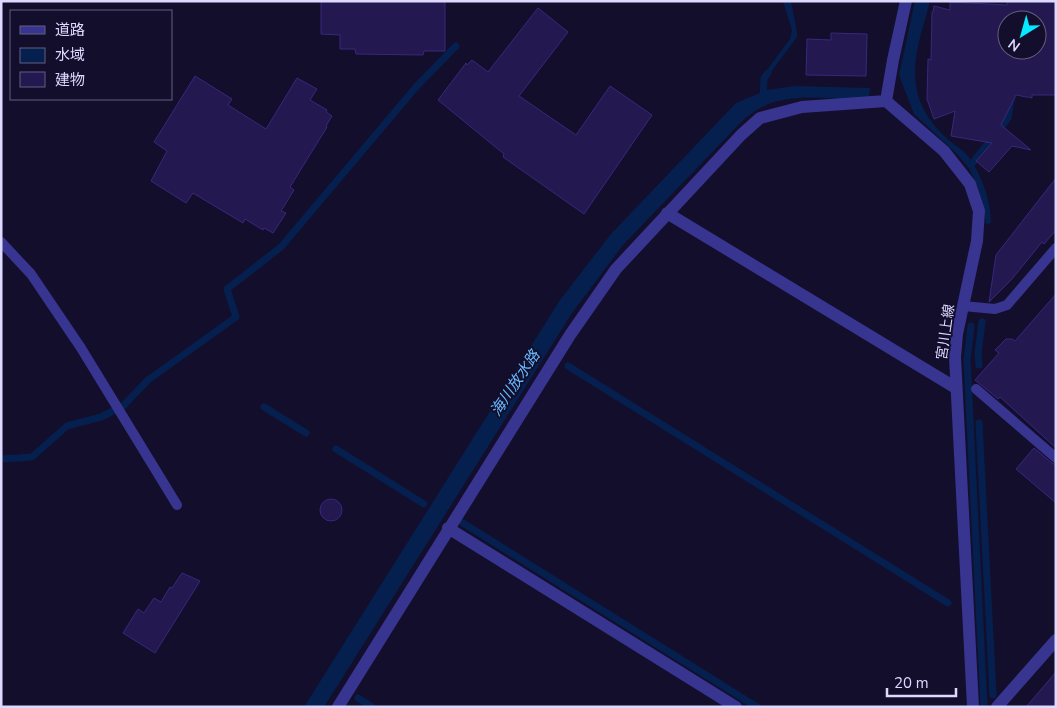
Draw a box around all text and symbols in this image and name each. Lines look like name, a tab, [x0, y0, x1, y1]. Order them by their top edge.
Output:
legend	[10, 10, 172, 100]
north arrow	[997, 10, 1047, 60]
text: 道路	[55, 20, 85, 40]
text: N	[1005, 34, 1024, 56]
text: 水域	[55, 45, 85, 65]
text: 建物	[55, 70, 85, 90]
street label: 宮川上線	[932, 303, 959, 361]
water label: 海川放水路	[486, 345, 545, 420]
scale bar	[887, 666, 956, 698]
text: 20 m	[894, 673, 929, 693]

